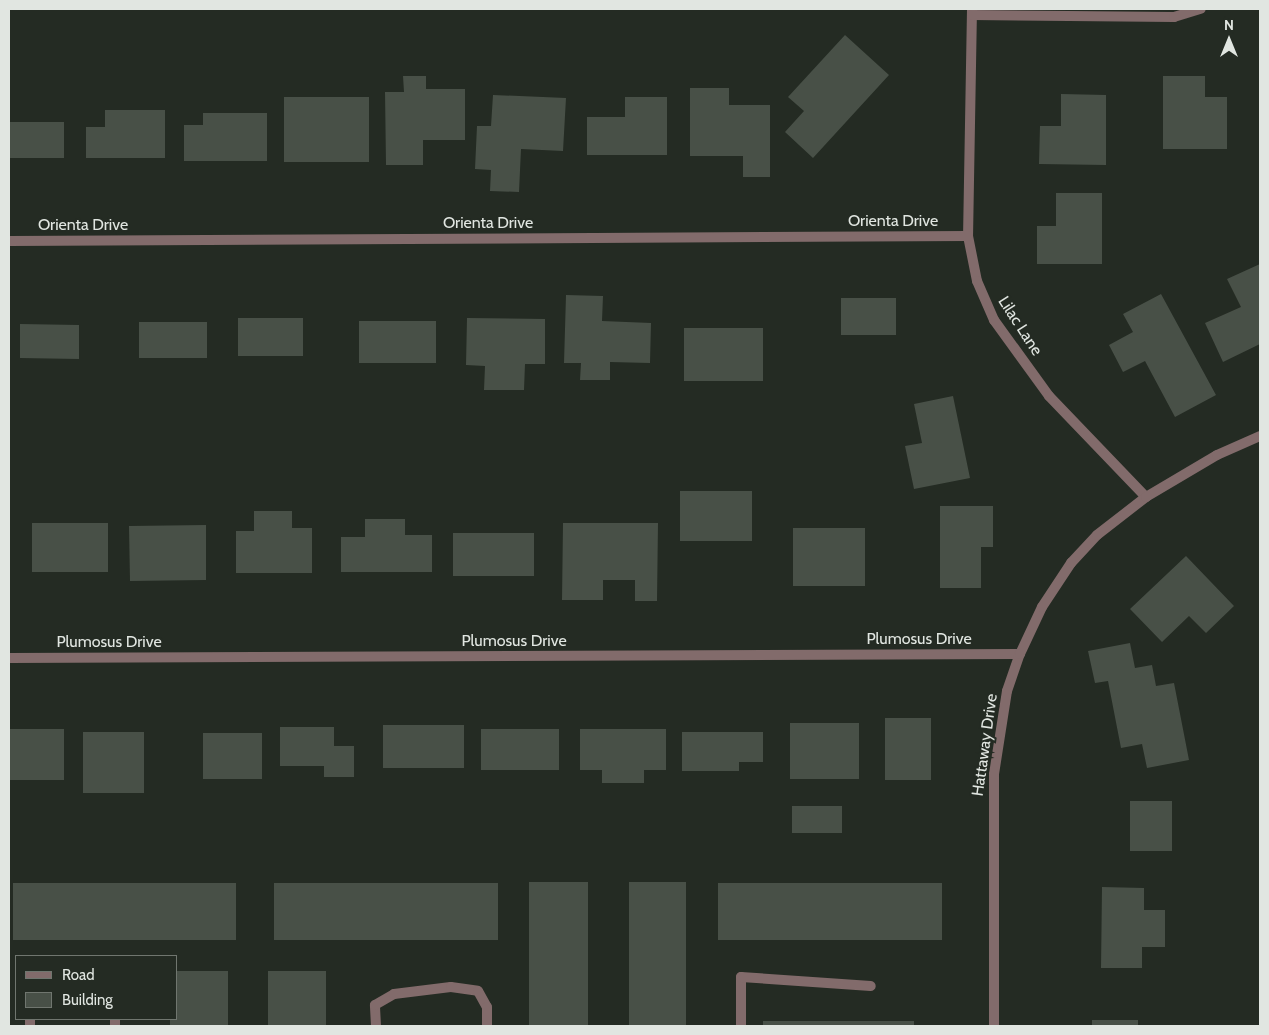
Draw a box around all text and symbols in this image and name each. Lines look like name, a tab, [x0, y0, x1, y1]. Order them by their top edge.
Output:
north arrow	[1204, 15, 1254, 65]
text: N	[1224, 16, 1234, 34]
street label: Orienta Drive	[848, 211, 938, 231]
street label: Orienta Drive	[443, 213, 533, 233]
street label: Orienta Drive	[38, 215, 128, 235]
street label: Lilac Lane	[994, 293, 1046, 359]
street label: Plumosus Drive	[866, 629, 972, 649]
street label: Plumosus Drive	[461, 631, 567, 651]
street label: Plumosus Drive	[56, 632, 162, 652]
street label: Hattaway Drive	[968, 692, 1002, 798]
legend	[15, 955, 178, 1020]
text: Road	[62, 966, 95, 984]
text: Building	[62, 991, 113, 1009]

